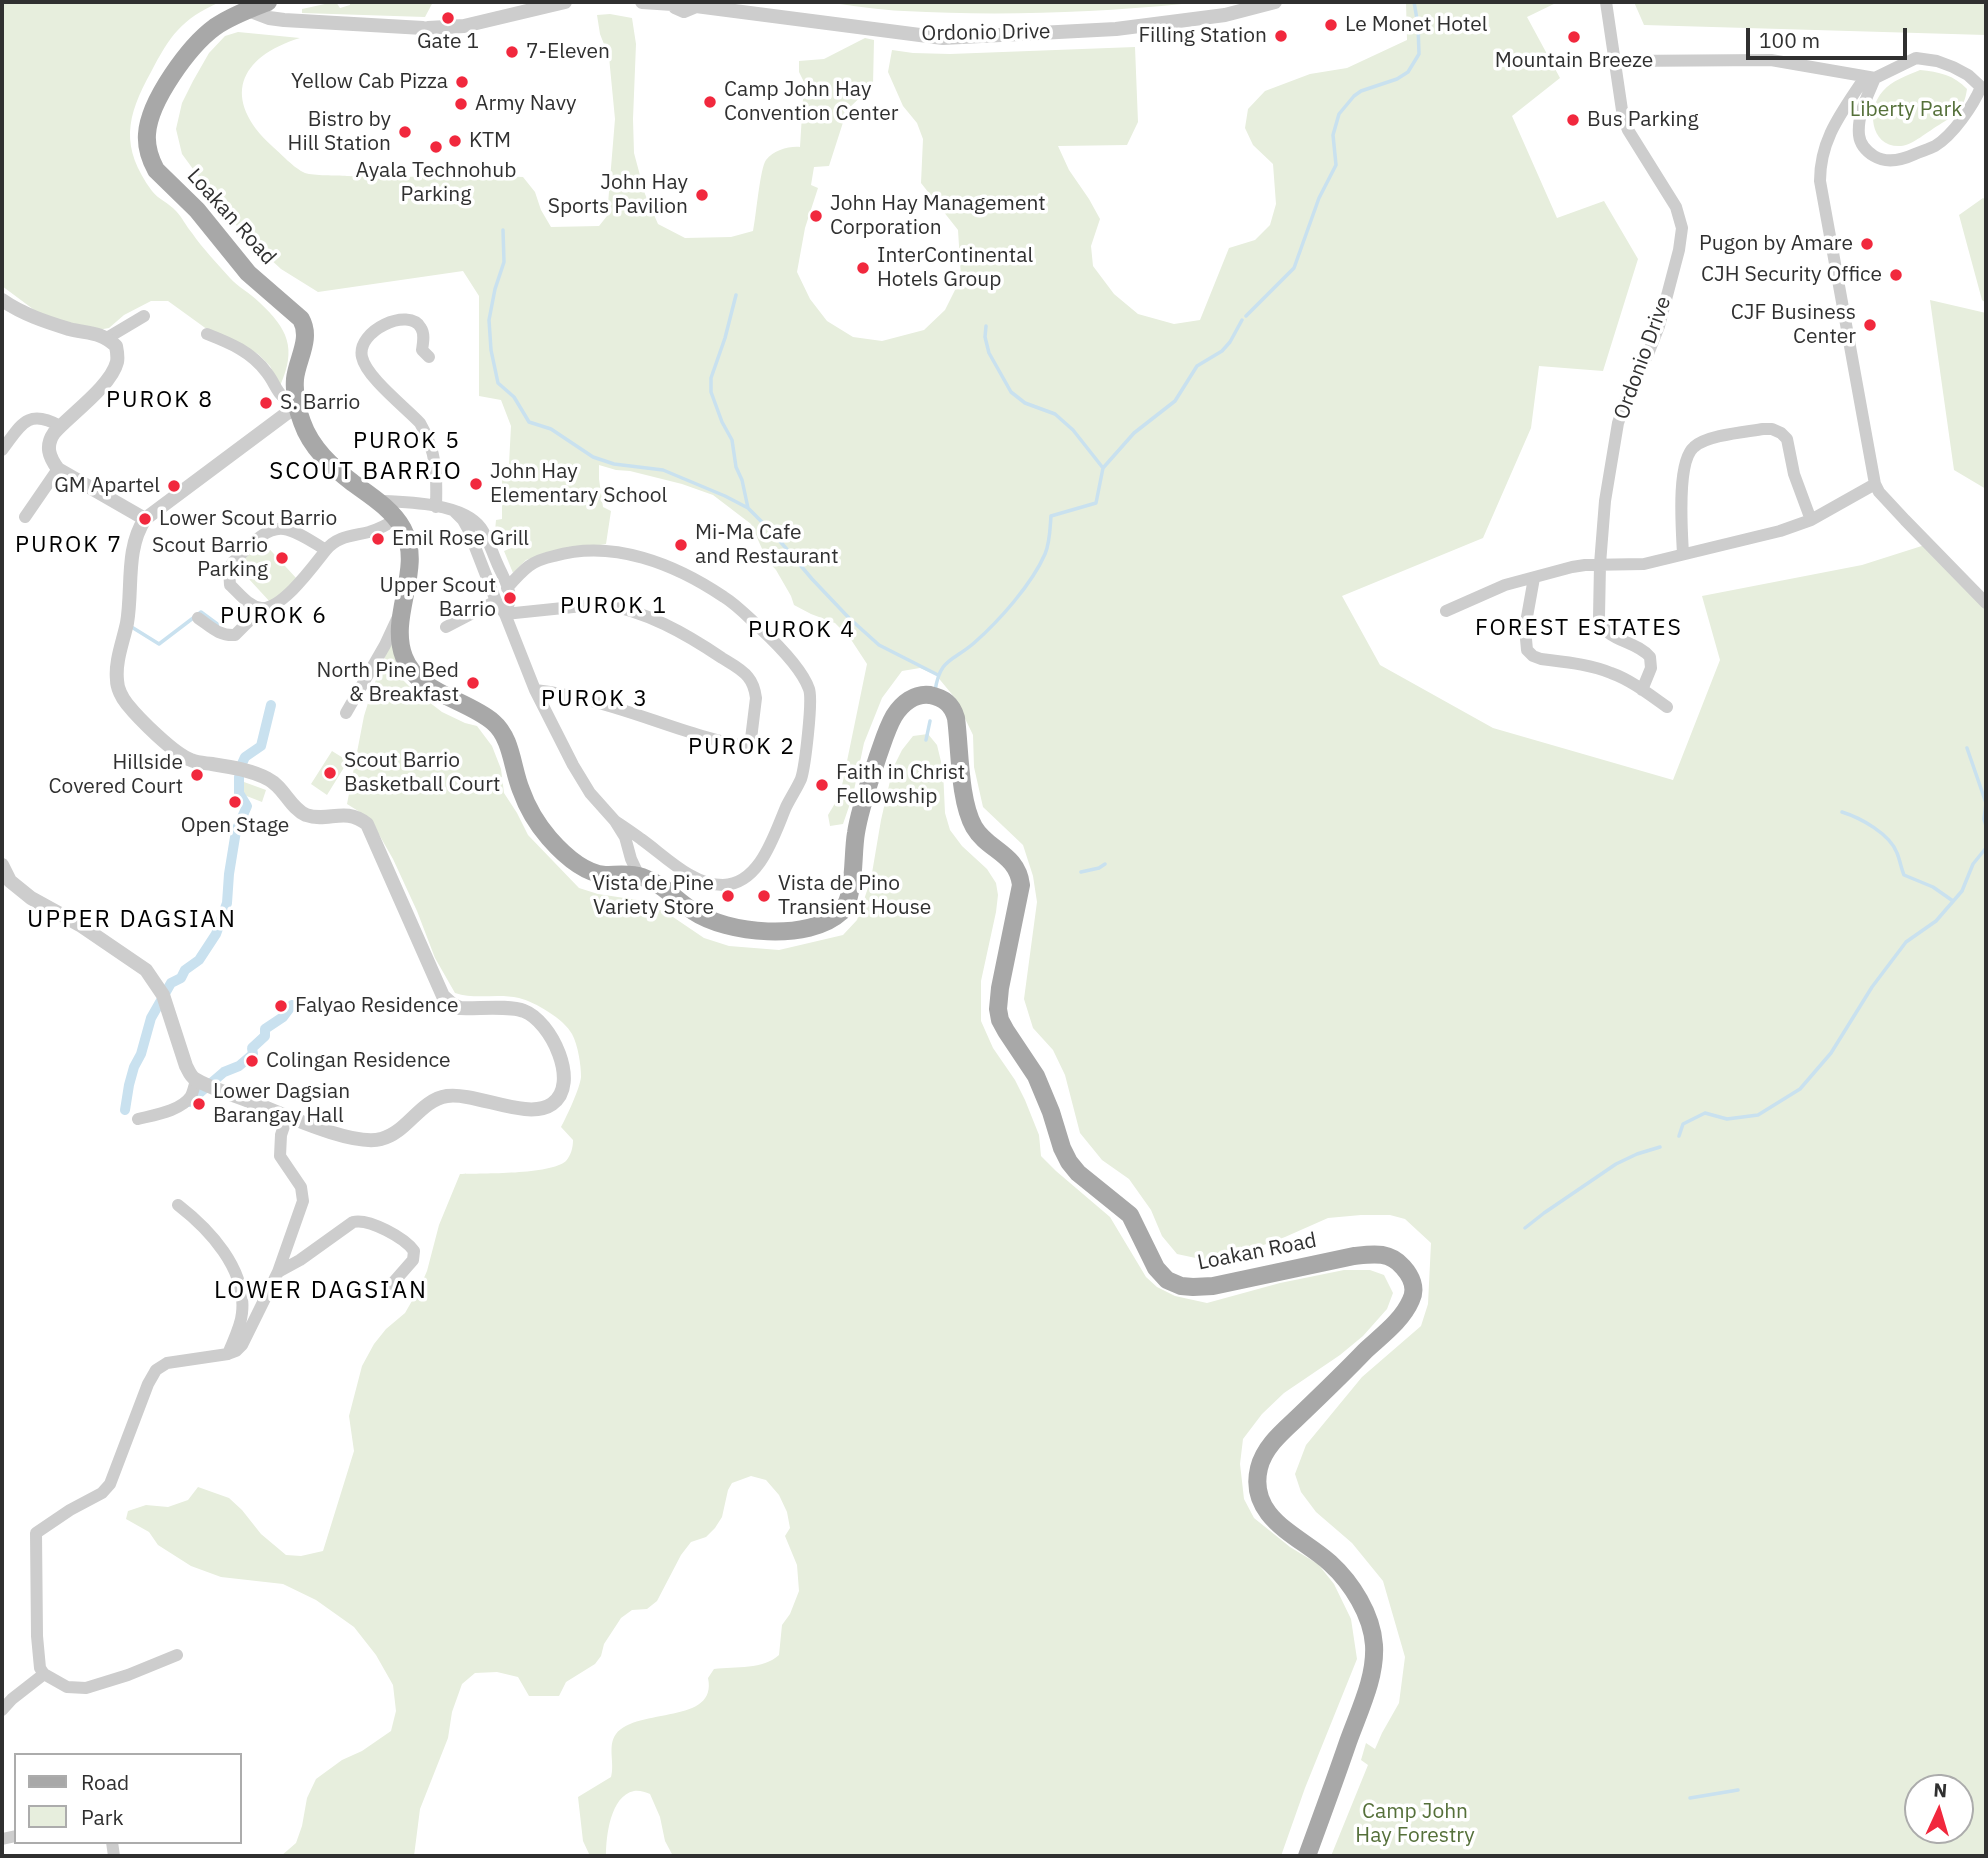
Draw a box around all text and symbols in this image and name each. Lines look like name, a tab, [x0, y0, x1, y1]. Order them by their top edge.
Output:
marker: Gate 1	[440, 10, 456, 26]
place label: Le Monet Hotel	[1345, 12, 1488, 38]
scale bar	[1750, 14, 1911, 58]
marker: Le Monet Hotel	[1323, 17, 1339, 33]
street label: Ordonio Drive	[921, 19, 1051, 47]
place label: Filling Station	[1138, 23, 1267, 49]
text: 100 m	[1759, 26, 1820, 54]
marker: Filling Station	[1273, 28, 1289, 44]
place label: Gate 1	[417, 29, 479, 55]
marker: Mountain Breeze	[1566, 29, 1582, 45]
place label: 7-Eleven	[526, 39, 610, 65]
marker: 7-Eleven	[504, 44, 520, 60]
place label: Mountain Breeze	[1495, 48, 1653, 74]
place label: Yellow Cab Pizza	[291, 69, 448, 95]
marker: Yellow Cab Pizza	[454, 74, 470, 90]
place label: Camp John Hay Convention Center	[724, 77, 898, 127]
place label: Army Navy	[475, 91, 576, 117]
marker: Camp John Hay Convention Center	[702, 94, 718, 110]
marker: Army Navy	[453, 96, 469, 112]
park label: Liberty Park	[1850, 97, 1962, 123]
place label: Bistro by Hill Station	[288, 107, 391, 157]
place label: Bus Parking	[1587, 107, 1699, 133]
marker: Bus Parking	[1565, 112, 1581, 128]
marker: Bistro by Hill Station	[397, 124, 413, 140]
place label: KTM	[469, 128, 511, 154]
marker: KTM	[447, 133, 463, 149]
marker: Ayala Technohub Parking	[428, 139, 444, 155]
place label: Ayala Technohub Parking	[356, 158, 516, 208]
street label: Loakan Road	[181, 164, 281, 270]
place label: John Hay Sports Pavilion	[548, 170, 688, 220]
marker: John Hay Sports Pavilion	[694, 187, 710, 203]
place label: John Hay Management Corporation	[830, 191, 1046, 241]
marker: John Hay Management Corporation	[808, 208, 824, 224]
place label: Pugon by Amare	[1699, 231, 1853, 257]
marker: Pugon by Amare	[1859, 236, 1875, 252]
place label: InterContinental Hotels Group	[877, 243, 1033, 293]
marker: InterContinental Hotels Group	[855, 260, 871, 276]
place label: CJH Security Office	[1701, 262, 1882, 288]
marker: CJH Security Office	[1888, 267, 1904, 283]
street label: Ordonio Drive	[1609, 293, 1677, 423]
place label: CJF Business Center	[1731, 300, 1856, 350]
marker: CJF Business Center	[1862, 317, 1878, 333]
district label: PUROK 8	[107, 386, 213, 414]
place label: S. Barrio	[280, 390, 360, 416]
marker: S. Barrio	[258, 395, 274, 411]
district label: PUROK 5	[354, 427, 460, 455]
district label: SCOUT BARRIO	[271, 458, 461, 486]
place label: John Hay Elementary School	[490, 459, 667, 509]
place label: GM Apartel	[54, 473, 160, 499]
marker: John Hay Elementary School	[468, 476, 484, 492]
marker: GM Apartel	[166, 478, 182, 494]
place label: Lower Scout Barrio	[159, 506, 337, 532]
marker: Lower Scout Barrio	[137, 511, 153, 527]
place label: Mi-Ma Cafe and Restaurant	[695, 520, 839, 570]
place label: Emil Rose Grill	[392, 526, 529, 552]
district label: PUROK 7	[16, 531, 122, 559]
marker: Emil Rose Grill	[370, 531, 386, 547]
place label: Scout Barrio Parking	[152, 533, 268, 583]
marker: Mi-Ma Cafe and Restaurant	[673, 537, 689, 553]
marker: Scout Barrio Parking	[274, 550, 290, 566]
place label: Upper Scout Barrio	[380, 573, 496, 623]
marker: Upper Scout Barrio	[502, 590, 518, 606]
district label: PUROK 1	[561, 592, 667, 620]
district label: PUROK 6	[221, 602, 327, 630]
district label: FOREST ESTATES	[1477, 614, 1681, 642]
district label: PUROK 4	[749, 616, 855, 644]
place label: North Pine Bed & Breakfast	[317, 658, 459, 708]
marker: North Pine Bed & Breakfast	[465, 675, 481, 691]
district label: PUROK 3	[542, 685, 648, 713]
district label: PUROK 2	[689, 733, 795, 761]
place label: Scout Barrio Basketball Court	[344, 748, 500, 798]
place label: Hillside Covered Court	[49, 750, 183, 800]
place label: Faith in Christ Fellowship	[836, 760, 965, 810]
marker: Scout Barrio Basketball Court	[322, 765, 338, 781]
marker: Hillside Covered Court	[189, 767, 205, 783]
marker: Faith in Christ Fellowship	[814, 777, 830, 793]
marker: Open Stage	[227, 794, 243, 810]
place label: Open Stage	[181, 813, 289, 839]
place label: Vista de Pine Variety Store	[592, 871, 714, 921]
place label: Vista de Pino Transient House	[778, 871, 931, 921]
marker: Vista de Pine Variety Store	[720, 888, 736, 904]
marker: Vista de Pino Transient House	[756, 888, 772, 904]
district label: UPPER DAGSIAN	[29, 906, 235, 934]
place label: Falyao Residence	[295, 993, 458, 1019]
marker: Falyao Residence	[273, 998, 289, 1014]
place label: Colingan Residence	[266, 1048, 451, 1074]
marker: Colingan Residence	[244, 1053, 260, 1069]
place label: Lower Dagsian Barangay Hall	[213, 1079, 350, 1129]
marker: Lower Dagsian Barangay Hall	[191, 1096, 207, 1112]
street label: Loakan Road	[1195, 1228, 1319, 1276]
district label: LOWER DAGSIAN	[216, 1277, 426, 1305]
legend	[14, 1753, 242, 1844]
text: Road	[81, 1768, 129, 1796]
north arrow	[1904, 1774, 1974, 1844]
text: N	[1933, 1778, 1948, 1802]
park label: Camp John Hay Forestry	[1355, 1799, 1475, 1849]
text: Park	[81, 1803, 124, 1831]

